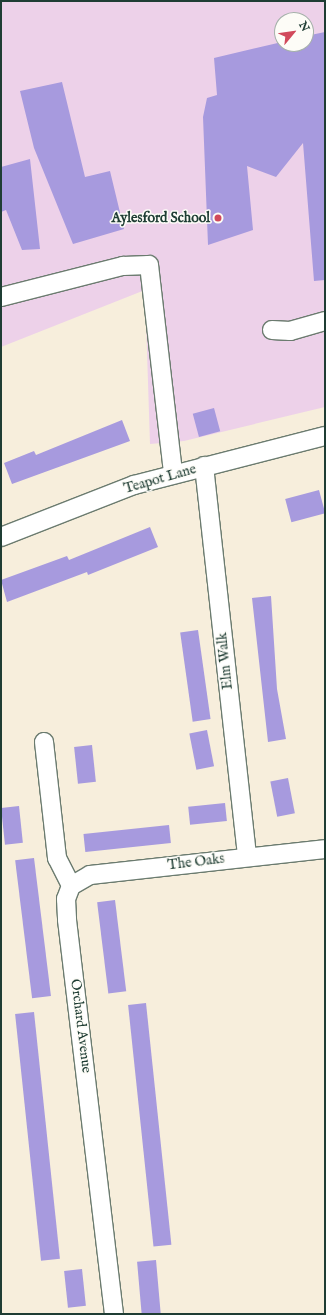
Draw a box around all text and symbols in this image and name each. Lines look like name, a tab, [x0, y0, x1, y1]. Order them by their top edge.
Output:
north arrow	[274, 12, 314, 52]
text: N	[295, 19, 312, 34]
place label: Aylesford School	[111, 210, 210, 226]
marker: Aylesford School	[213, 213, 223, 223]
street label: Teapot Lane	[122, 461, 198, 497]
street label: Elm Walk	[214, 632, 236, 690]
street label: The Oaks	[167, 850, 225, 874]
street label: Orchard Avenue	[67, 978, 95, 1074]

